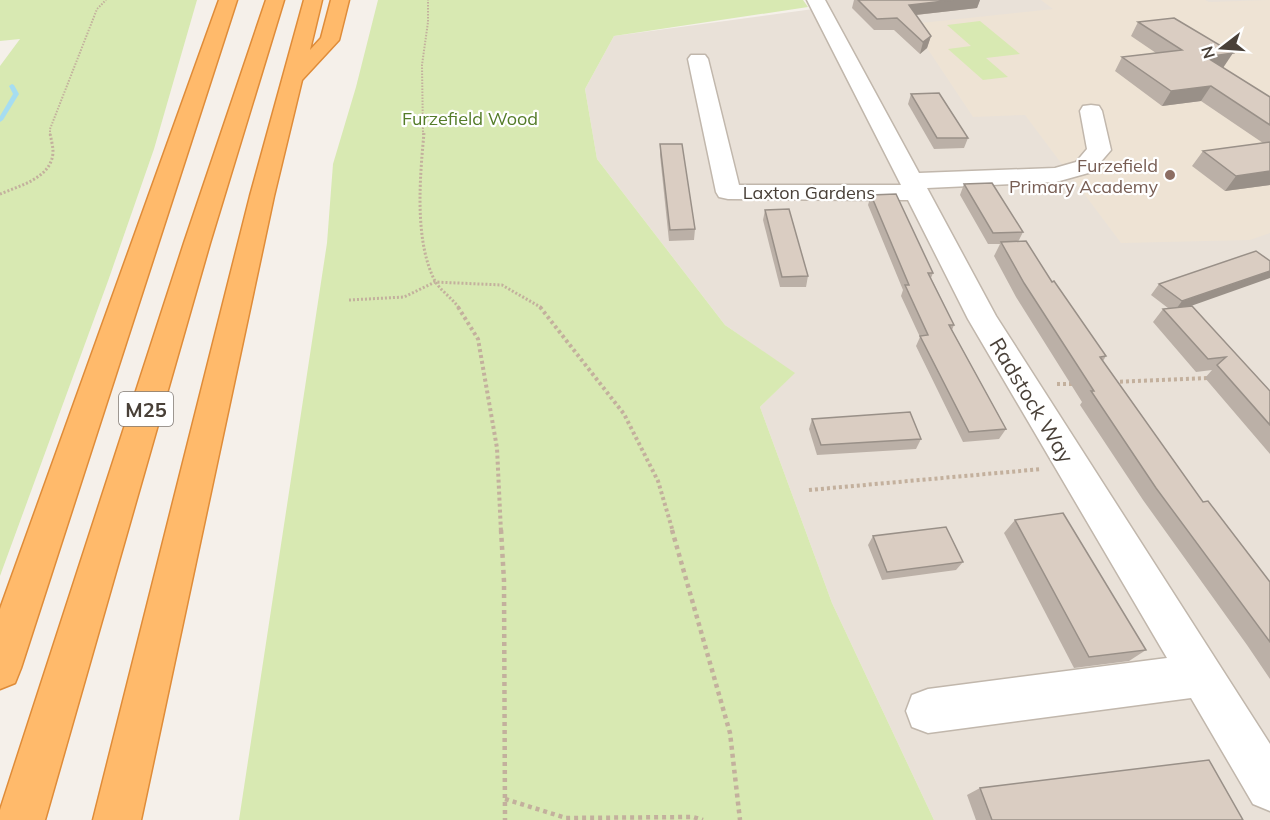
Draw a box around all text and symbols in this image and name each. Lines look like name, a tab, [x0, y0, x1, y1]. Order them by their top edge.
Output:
north arrow	[1192, 18, 1252, 78]
text: N	[1196, 44, 1219, 61]
park label: Furzefield Wood	[402, 107, 538, 130]
place label: Furzefield Primary Academy	[1009, 154, 1158, 198]
marker: Furzefield Primary Academy	[1163, 168, 1177, 182]
street label: Laxton Gardens	[743, 181, 875, 204]
street label: Radstock Way	[984, 333, 1080, 467]
road number: M25	[119, 392, 173, 426]

